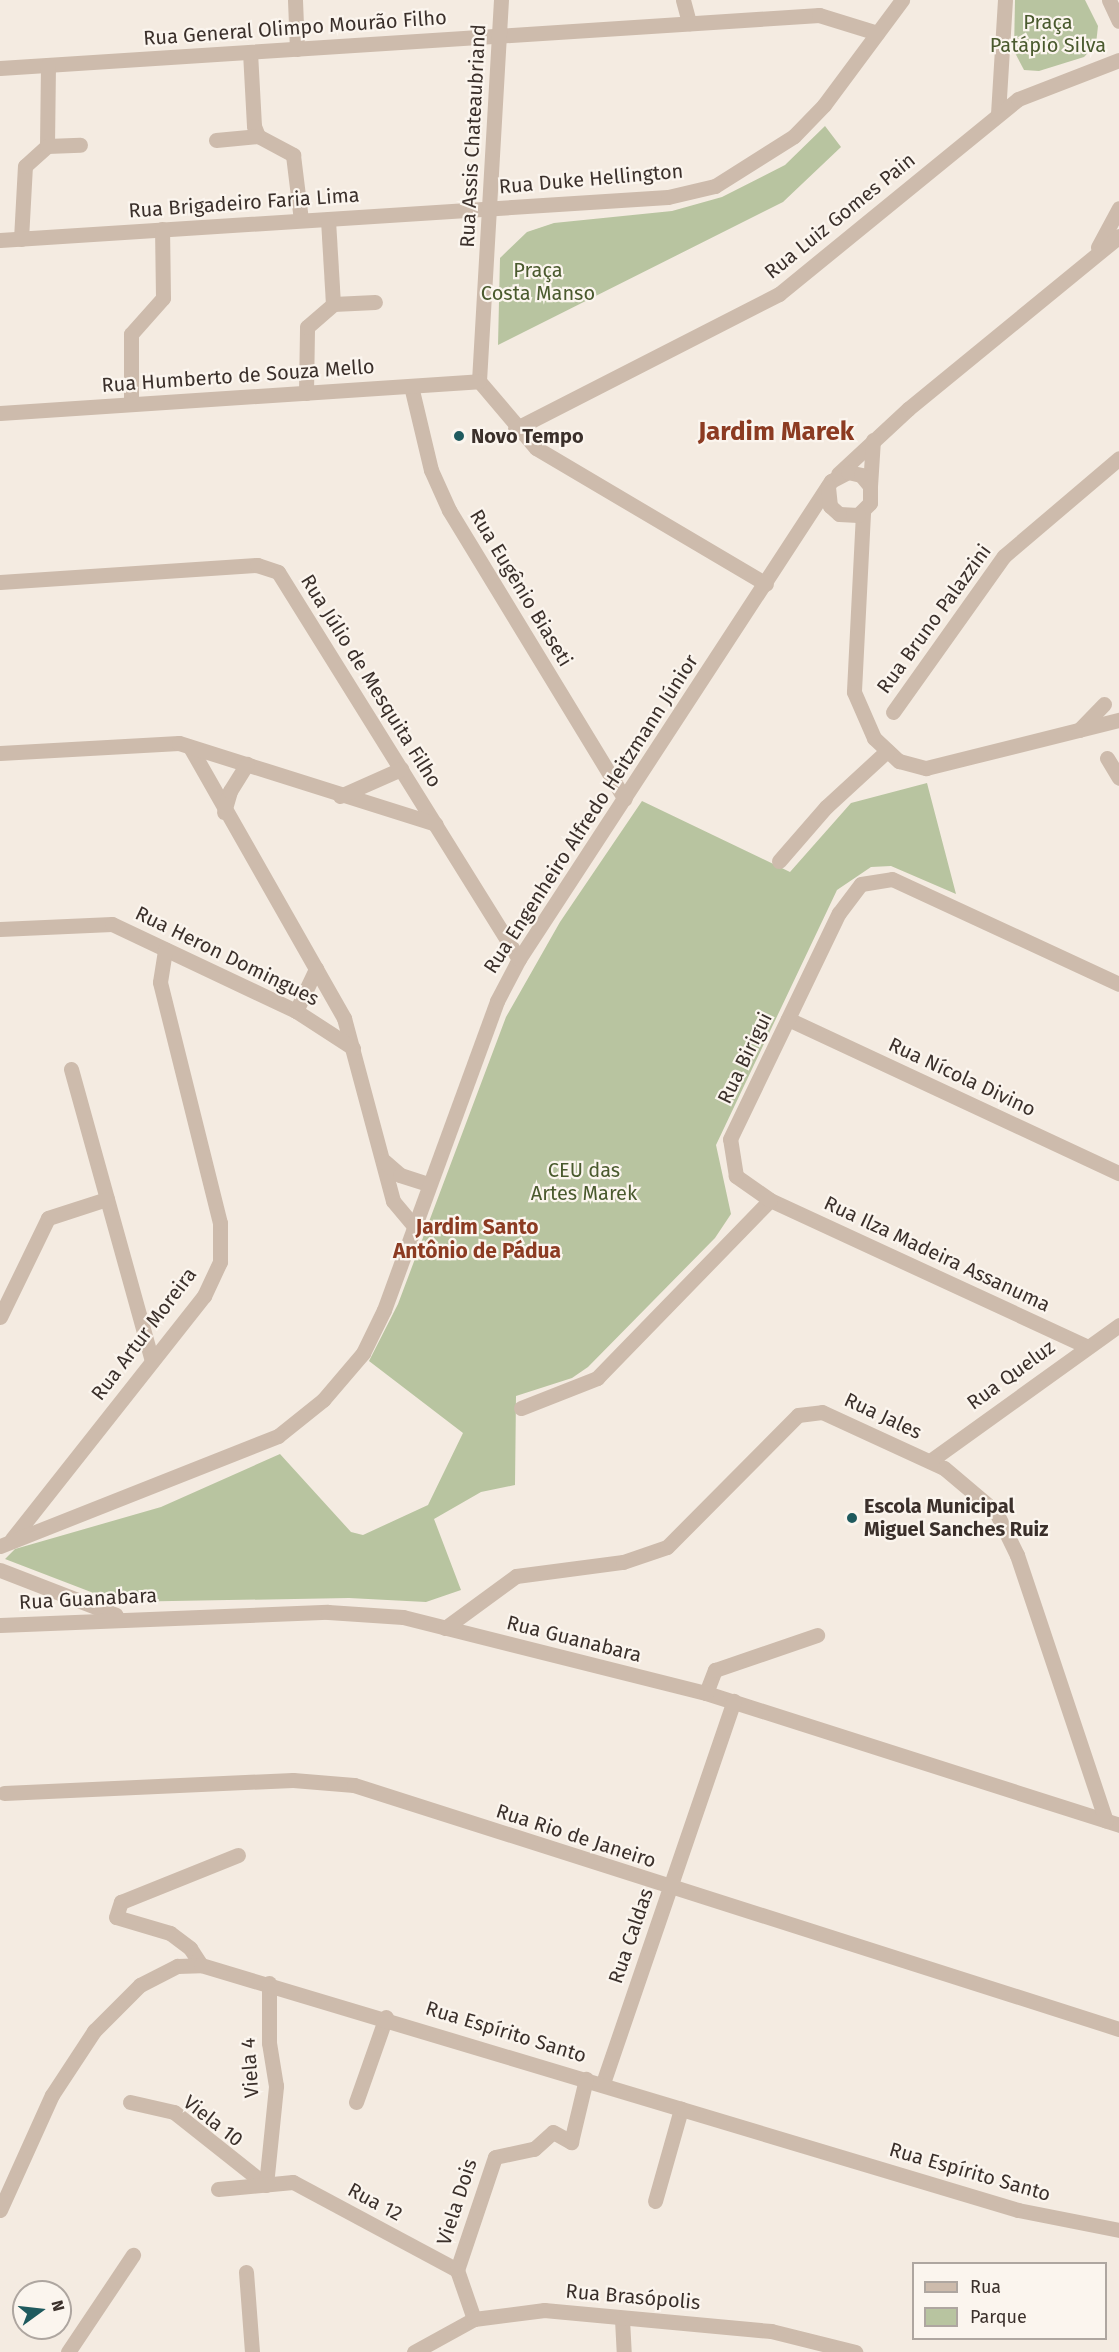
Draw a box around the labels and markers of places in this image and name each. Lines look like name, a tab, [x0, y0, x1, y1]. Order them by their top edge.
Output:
place label: Novo Tempo	[471, 424, 584, 448]
marker: Novo Tempo	[452, 429, 466, 443]
place label: Escola Municipal Miguel Sanches Ruiz	[864, 1494, 1048, 1541]
marker: Escola Municipal Miguel Sanches Ruiz	[845, 1511, 859, 1525]

